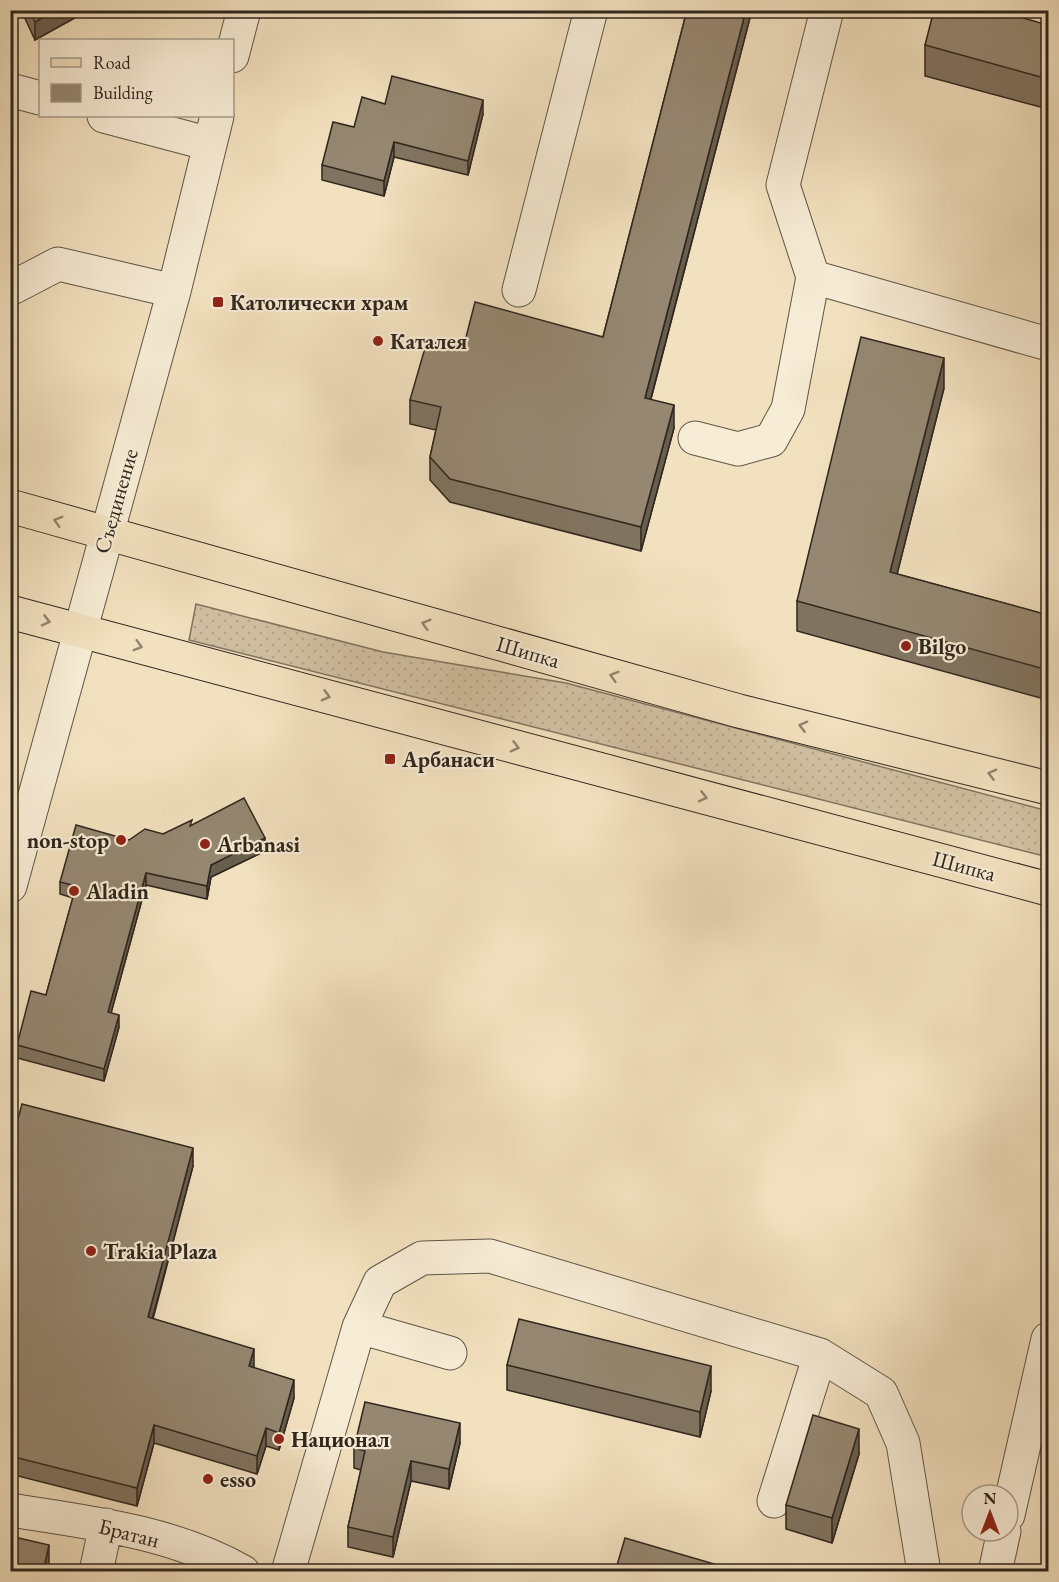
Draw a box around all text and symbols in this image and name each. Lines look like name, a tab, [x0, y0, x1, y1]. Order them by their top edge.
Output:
legend	[39, 39, 234, 117]
text: Road	[93, 51, 132, 74]
text: Building	[93, 81, 153, 104]
place label: Католически храм	[230, 288, 409, 317]
marker: Католически храм	[211, 295, 225, 309]
place label: Каталея	[390, 327, 468, 356]
marker: Каталея	[371, 334, 385, 348]
street label: Съединение	[87, 445, 145, 557]
one-way arrow	[53, 516, 64, 528]
one-way arrow	[40, 614, 51, 626]
one-way arrow	[421, 619, 432, 631]
street label: Шипка	[493, 629, 563, 675]
place label: Bilgo	[918, 632, 966, 661]
one-way arrow	[132, 639, 143, 651]
marker: Bilgo	[899, 639, 913, 653]
one-way arrow	[609, 671, 620, 683]
one-way arrow	[321, 689, 331, 702]
one-way arrow	[798, 721, 808, 734]
one-way arrow	[509, 739, 519, 752]
place label: Арбанаси	[401, 745, 495, 774]
marker: Арбанаси	[383, 752, 397, 766]
one-way arrow	[987, 768, 997, 781]
one-way arrow	[698, 789, 708, 802]
place label: non-stop	[27, 826, 109, 855]
place label: Аrbanasi	[216, 830, 300, 859]
marker: non-stop	[114, 833, 128, 847]
marker: Аrbanasi	[198, 837, 212, 851]
street label: Шипка	[929, 844, 999, 888]
place label: Аladin	[85, 877, 149, 906]
marker: Аladin	[67, 884, 81, 898]
place label: Trakia Plaza	[103, 1237, 218, 1266]
marker: Trakia Plaza	[84, 1244, 98, 1258]
place label: Национал	[291, 1425, 390, 1454]
marker: Национал	[272, 1432, 286, 1446]
place label: esso	[220, 1465, 256, 1494]
marker: esso	[201, 1472, 215, 1486]
north arrow	[960, 1483, 1020, 1543]
text: N	[984, 1488, 997, 1509]
street label: Братан	[95, 1511, 163, 1555]

